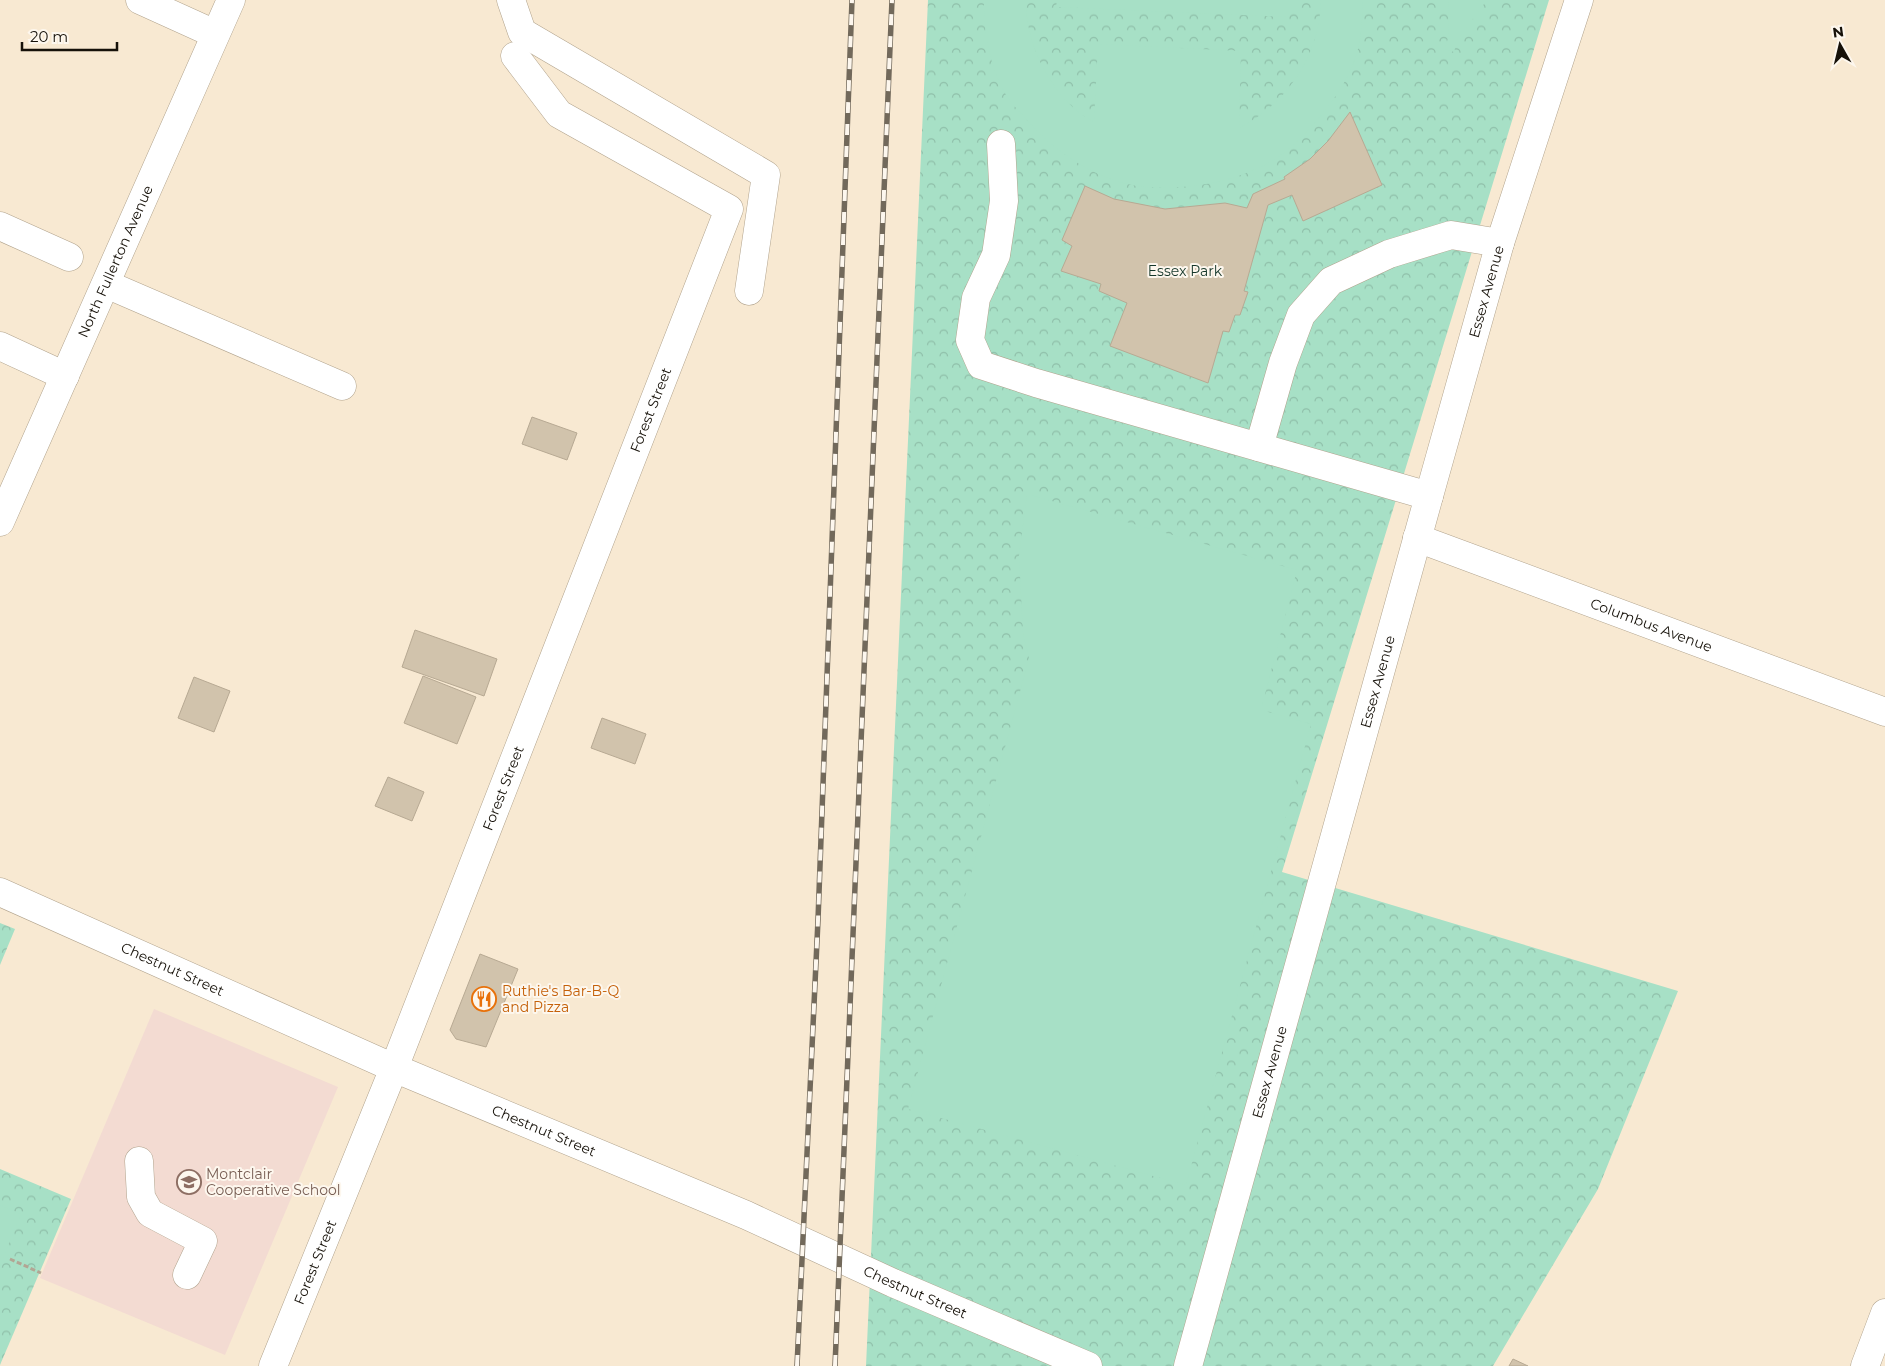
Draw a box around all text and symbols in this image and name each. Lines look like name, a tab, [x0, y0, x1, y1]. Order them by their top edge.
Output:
scale bar	[22, 20, 118, 52]
north arrow	[1815, 20, 1865, 70]
text: N	[1831, 22, 1845, 42]
text: 20 m	[30, 27, 68, 46]
street label: North Fullerton Avenue	[74, 182, 157, 340]
street label: Essex Avenue	[1465, 243, 1508, 340]
park label: Essex Park	[1148, 262, 1223, 280]
street label: Forest Street	[626, 364, 675, 455]
street label: Columbus Avenue	[1588, 594, 1715, 656]
street label: Essex Avenue	[1356, 633, 1399, 730]
street label: Forest Street	[478, 743, 528, 833]
street label: Chestnut Street	[118, 938, 227, 1000]
place label: Ruthie's Bar-B-Q and Pizza	[502, 982, 620, 1016]
restaurant icon: Ruthie's Bar-B-Q and Pizza	[471, 986, 497, 1012]
street label: Essex Avenue	[1248, 1024, 1291, 1120]
street label: Chestnut Street	[489, 1101, 599, 1160]
place label: Montclair Cooperative School	[206, 1165, 341, 1199]
school or university icon: Montclair Cooperative School	[176, 1169, 202, 1195]
street label: Forest Street	[290, 1217, 341, 1307]
street label: Chestnut Street	[861, 1262, 970, 1323]

